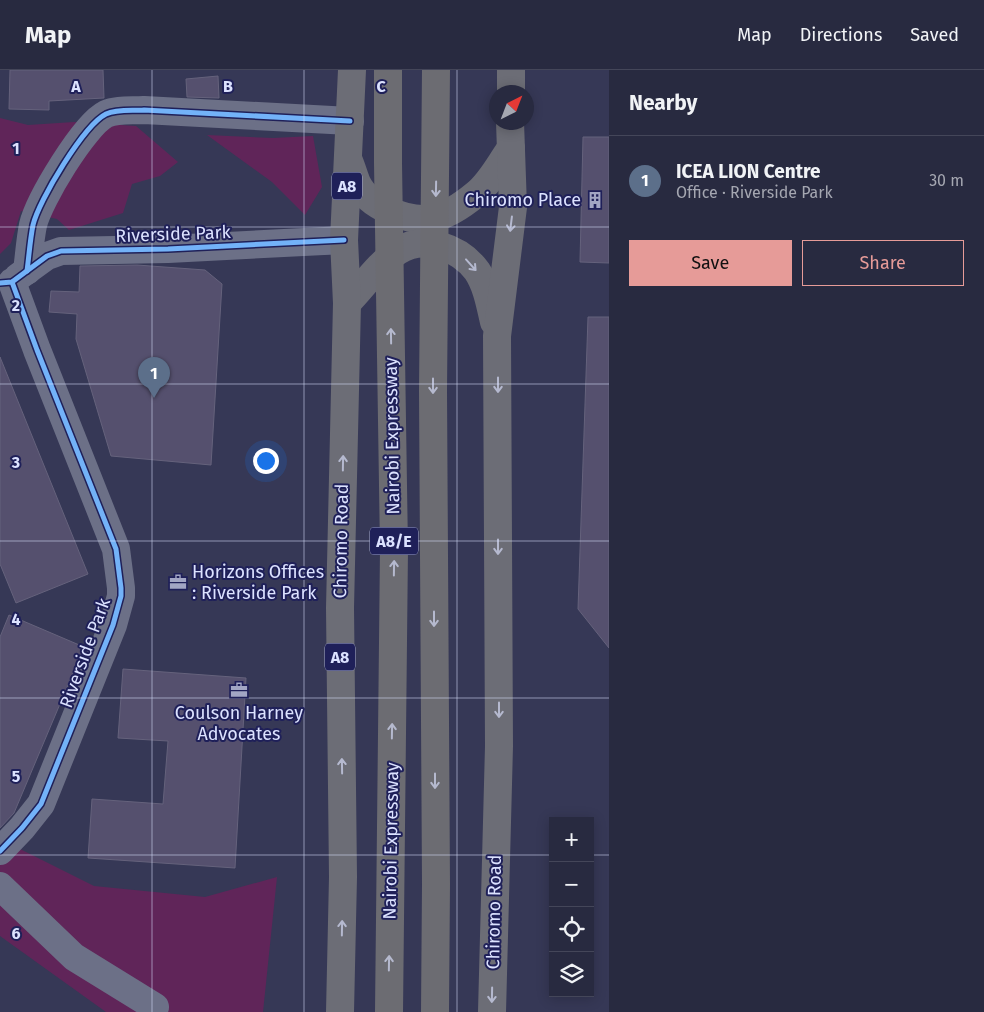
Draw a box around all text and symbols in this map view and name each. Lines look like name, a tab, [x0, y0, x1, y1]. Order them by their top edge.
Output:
text: Map	[25, 21, 71, 49]
text: Map	[737, 24, 772, 46]
text: Directions	[800, 24, 882, 46]
text: Saved	[910, 24, 959, 46]
text: A	[70, 77, 81, 96]
text: B	[223, 77, 233, 96]
text: C	[376, 77, 386, 96]
north arrow	[489, 85, 534, 130]
text: Nearby	[629, 90, 697, 116]
text: 1	[12, 139, 20, 158]
text: ICEA LION Centre	[676, 160, 821, 183]
text: 1	[641, 171, 649, 190]
text: 30 m	[929, 171, 964, 190]
road number: A8	[332, 172, 362, 200]
one-way arrow	[431, 180, 440, 196]
text: Office · Riverside Park	[676, 183, 833, 202]
place label: Chiromo Place	[465, 189, 581, 211]
building icon: Chiromo Place	[585, 190, 605, 210]
one-way arrow	[506, 215, 516, 231]
street label: Riverside Park	[115, 221, 232, 247]
button: Save	[629, 240, 792, 286]
button: Share	[802, 240, 964, 286]
one-way arrow	[465, 259, 477, 272]
text: 2	[12, 296, 20, 315]
one-way arrow	[386, 328, 396, 344]
pin: 1	[138, 357, 170, 398]
street label: Nairobi Expressway	[380, 357, 404, 515]
one-way arrow	[493, 376, 503, 392]
one-way arrow	[428, 378, 438, 394]
your location	[253, 448, 279, 474]
text: 3	[11, 453, 20, 472]
one-way arrow	[338, 456, 348, 472]
street label: Chiromo Road	[329, 483, 353, 599]
road number: A8/E	[370, 528, 418, 554]
one-way arrow	[493, 538, 503, 555]
place label: Horizons Offices : Riverside Park	[192, 561, 324, 604]
one-way arrow	[389, 561, 399, 577]
office icon: Horizons Offices : Riverside Park	[168, 572, 188, 592]
street label: Riverside Park	[55, 594, 115, 711]
text: 4	[11, 610, 21, 629]
one-way arrow	[429, 610, 439, 626]
road number: A8	[325, 644, 355, 670]
office icon: Coulson Harney Advocates	[229, 680, 249, 700]
one-way arrow	[494, 701, 504, 717]
place label: Coulson Harney Advocates	[175, 702, 303, 745]
one-way arrow	[387, 723, 397, 740]
one-way arrow	[337, 758, 346, 774]
street label: Nairobi Expressway	[379, 762, 403, 920]
text: 5	[12, 767, 21, 786]
one-way arrow	[430, 772, 440, 789]
map controls	[549, 817, 594, 997]
button: +	[549, 817, 594, 862]
street label: Chiromo Road	[482, 854, 506, 970]
button: −	[549, 862, 594, 907]
button: locate	[549, 907, 594, 952]
one-way arrow	[337, 921, 346, 937]
text: 6	[11, 924, 21, 943]
button: layers	[549, 952, 594, 997]
one-way arrow	[384, 956, 394, 972]
one-way arrow	[487, 986, 497, 1002]

